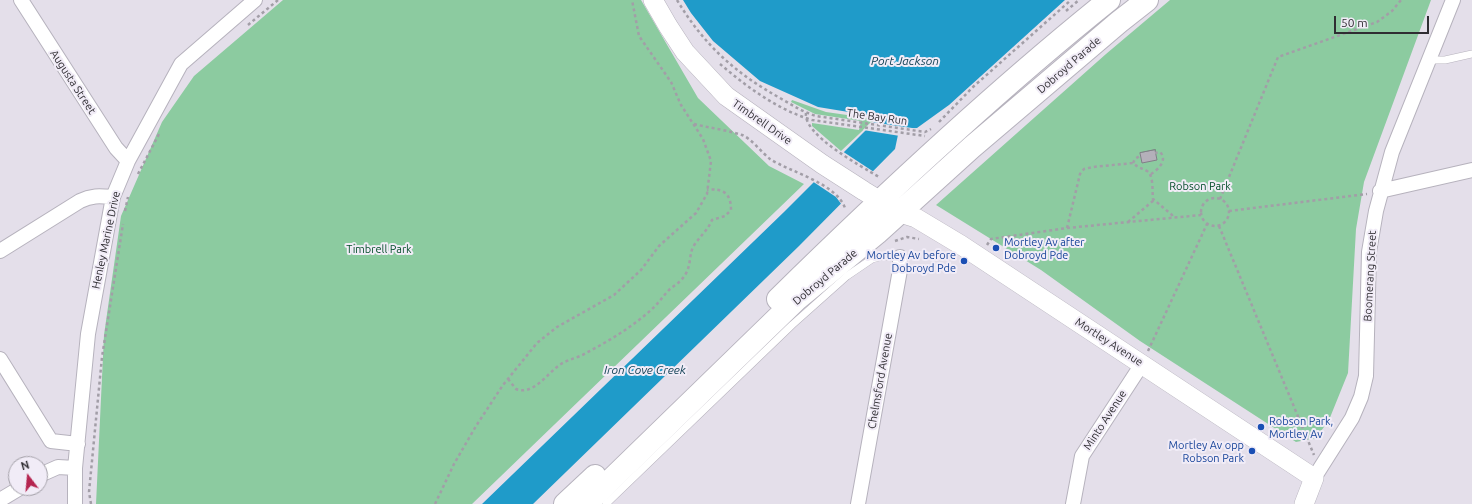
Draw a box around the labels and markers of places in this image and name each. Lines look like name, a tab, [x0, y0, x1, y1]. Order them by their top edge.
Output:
place label: Mortley Av after Dobroyd Pde	[1004, 235, 1085, 261]
marker: Mortley Av after Dobroyd Pde	[991, 243, 1001, 253]
place label: Mortley Av before Dobroyd Pde	[866, 248, 956, 274]
marker: Mortley Av before Dobroyd Pde	[959, 256, 969, 266]
place label: Robson Park, Mortley Av	[1269, 414, 1333, 440]
marker: Robson Park, Mortley Av	[1256, 422, 1266, 432]
place label: Mortley Av opp Robson Park	[1169, 438, 1244, 464]
marker: Mortley Av opp Robson Park	[1247, 446, 1257, 456]

